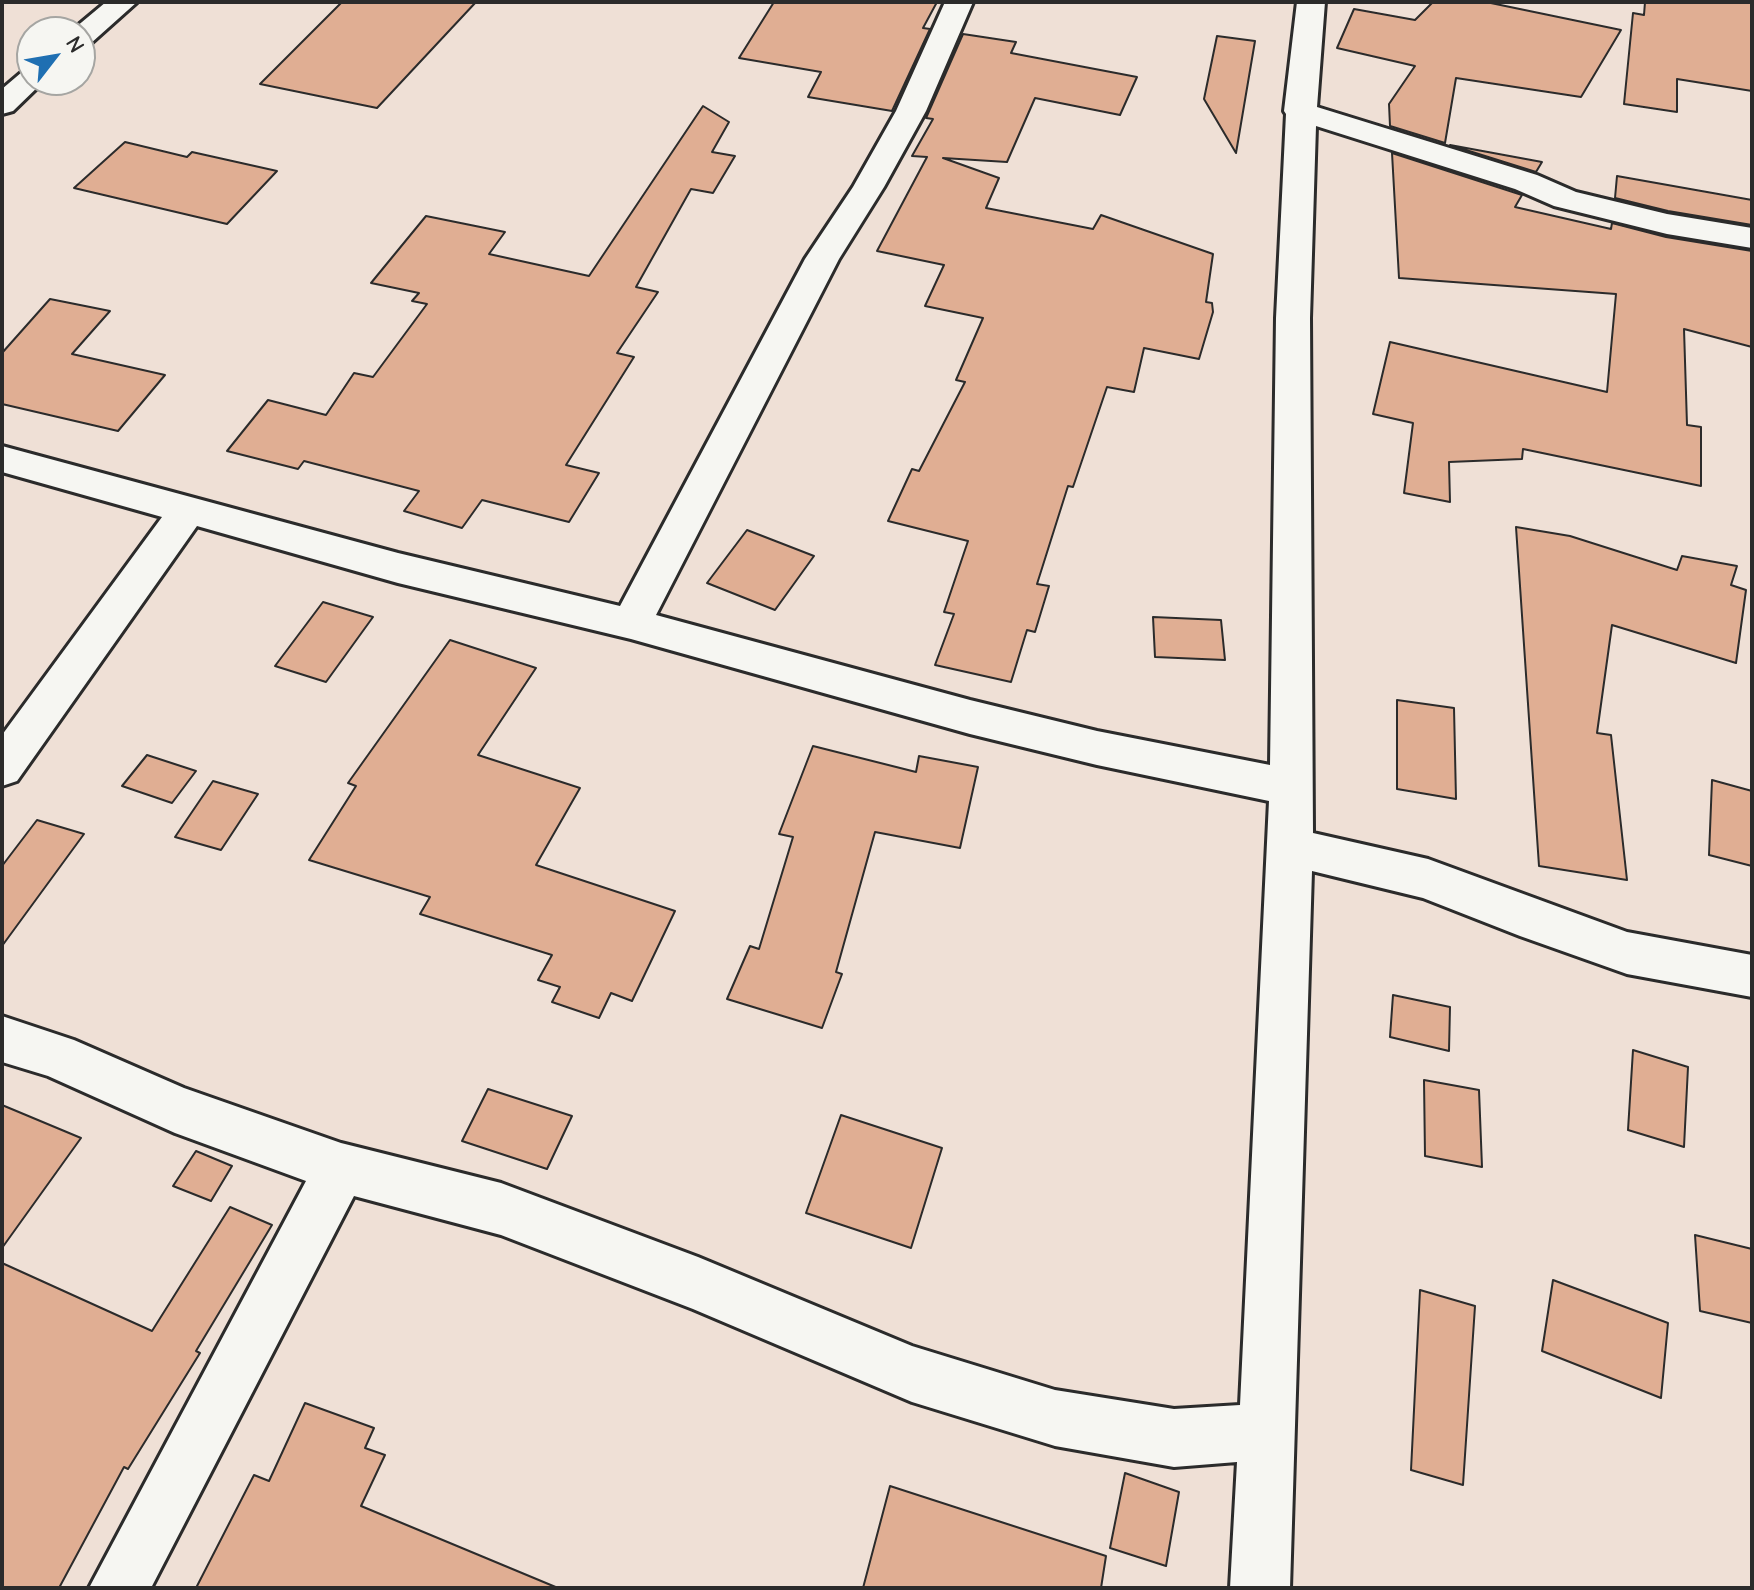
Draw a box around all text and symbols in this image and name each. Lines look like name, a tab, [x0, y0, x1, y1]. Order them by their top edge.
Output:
north arrow	[16, 16, 96, 96]
text: N	[60, 32, 90, 58]

